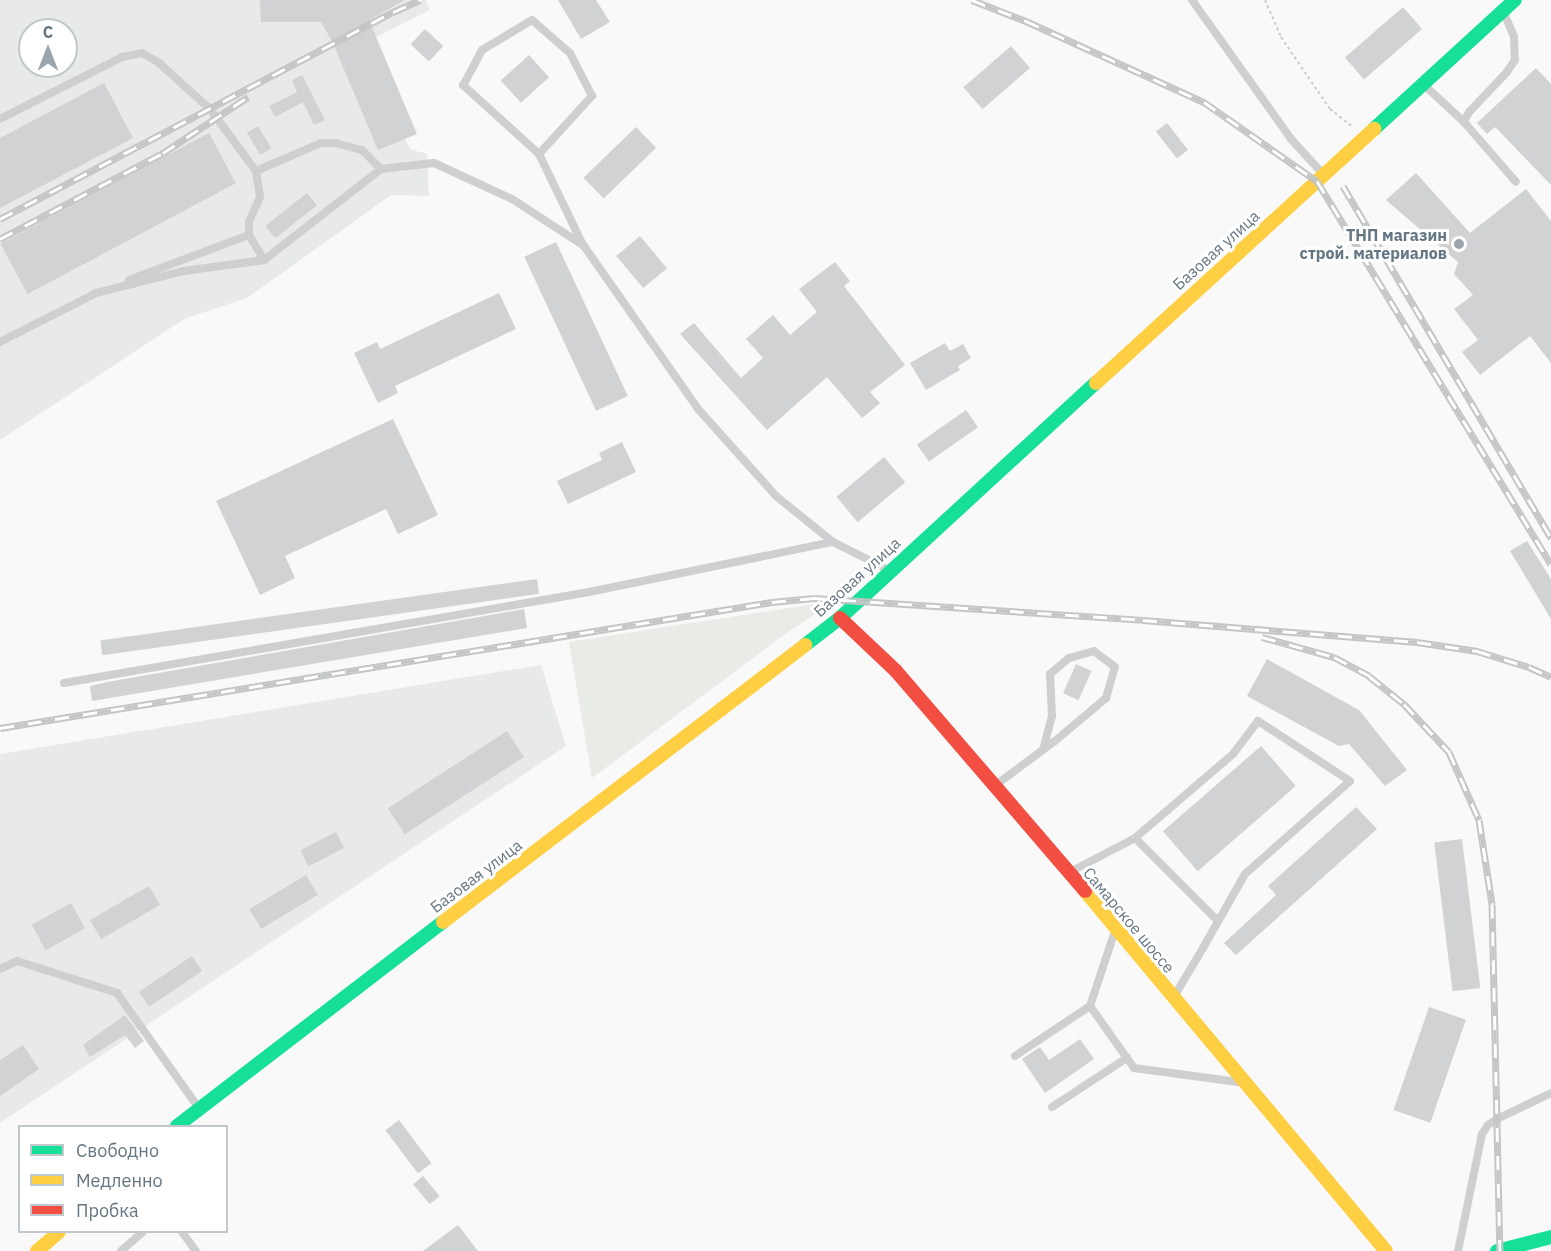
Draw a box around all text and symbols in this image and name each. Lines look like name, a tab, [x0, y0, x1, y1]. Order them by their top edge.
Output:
north arrow	[18, 18, 78, 78]
text: С	[43, 22, 53, 42]
street label: Базовая улица	[1169, 206, 1263, 294]
place label: ТНП магазин строй. материалов	[1300, 225, 1447, 263]
marker: ТНП магазин строй. материалов	[1452, 237, 1466, 251]
street label: Базовая улица	[810, 533, 904, 621]
street label: Базовая улица	[426, 835, 526, 917]
street label: Самарское шоссе	[1079, 863, 1179, 977]
legend	[18, 1125, 228, 1233]
text: Свободно	[76, 1139, 159, 1162]
text: Медленно	[76, 1169, 163, 1192]
text: Пробка	[76, 1199, 139, 1222]

